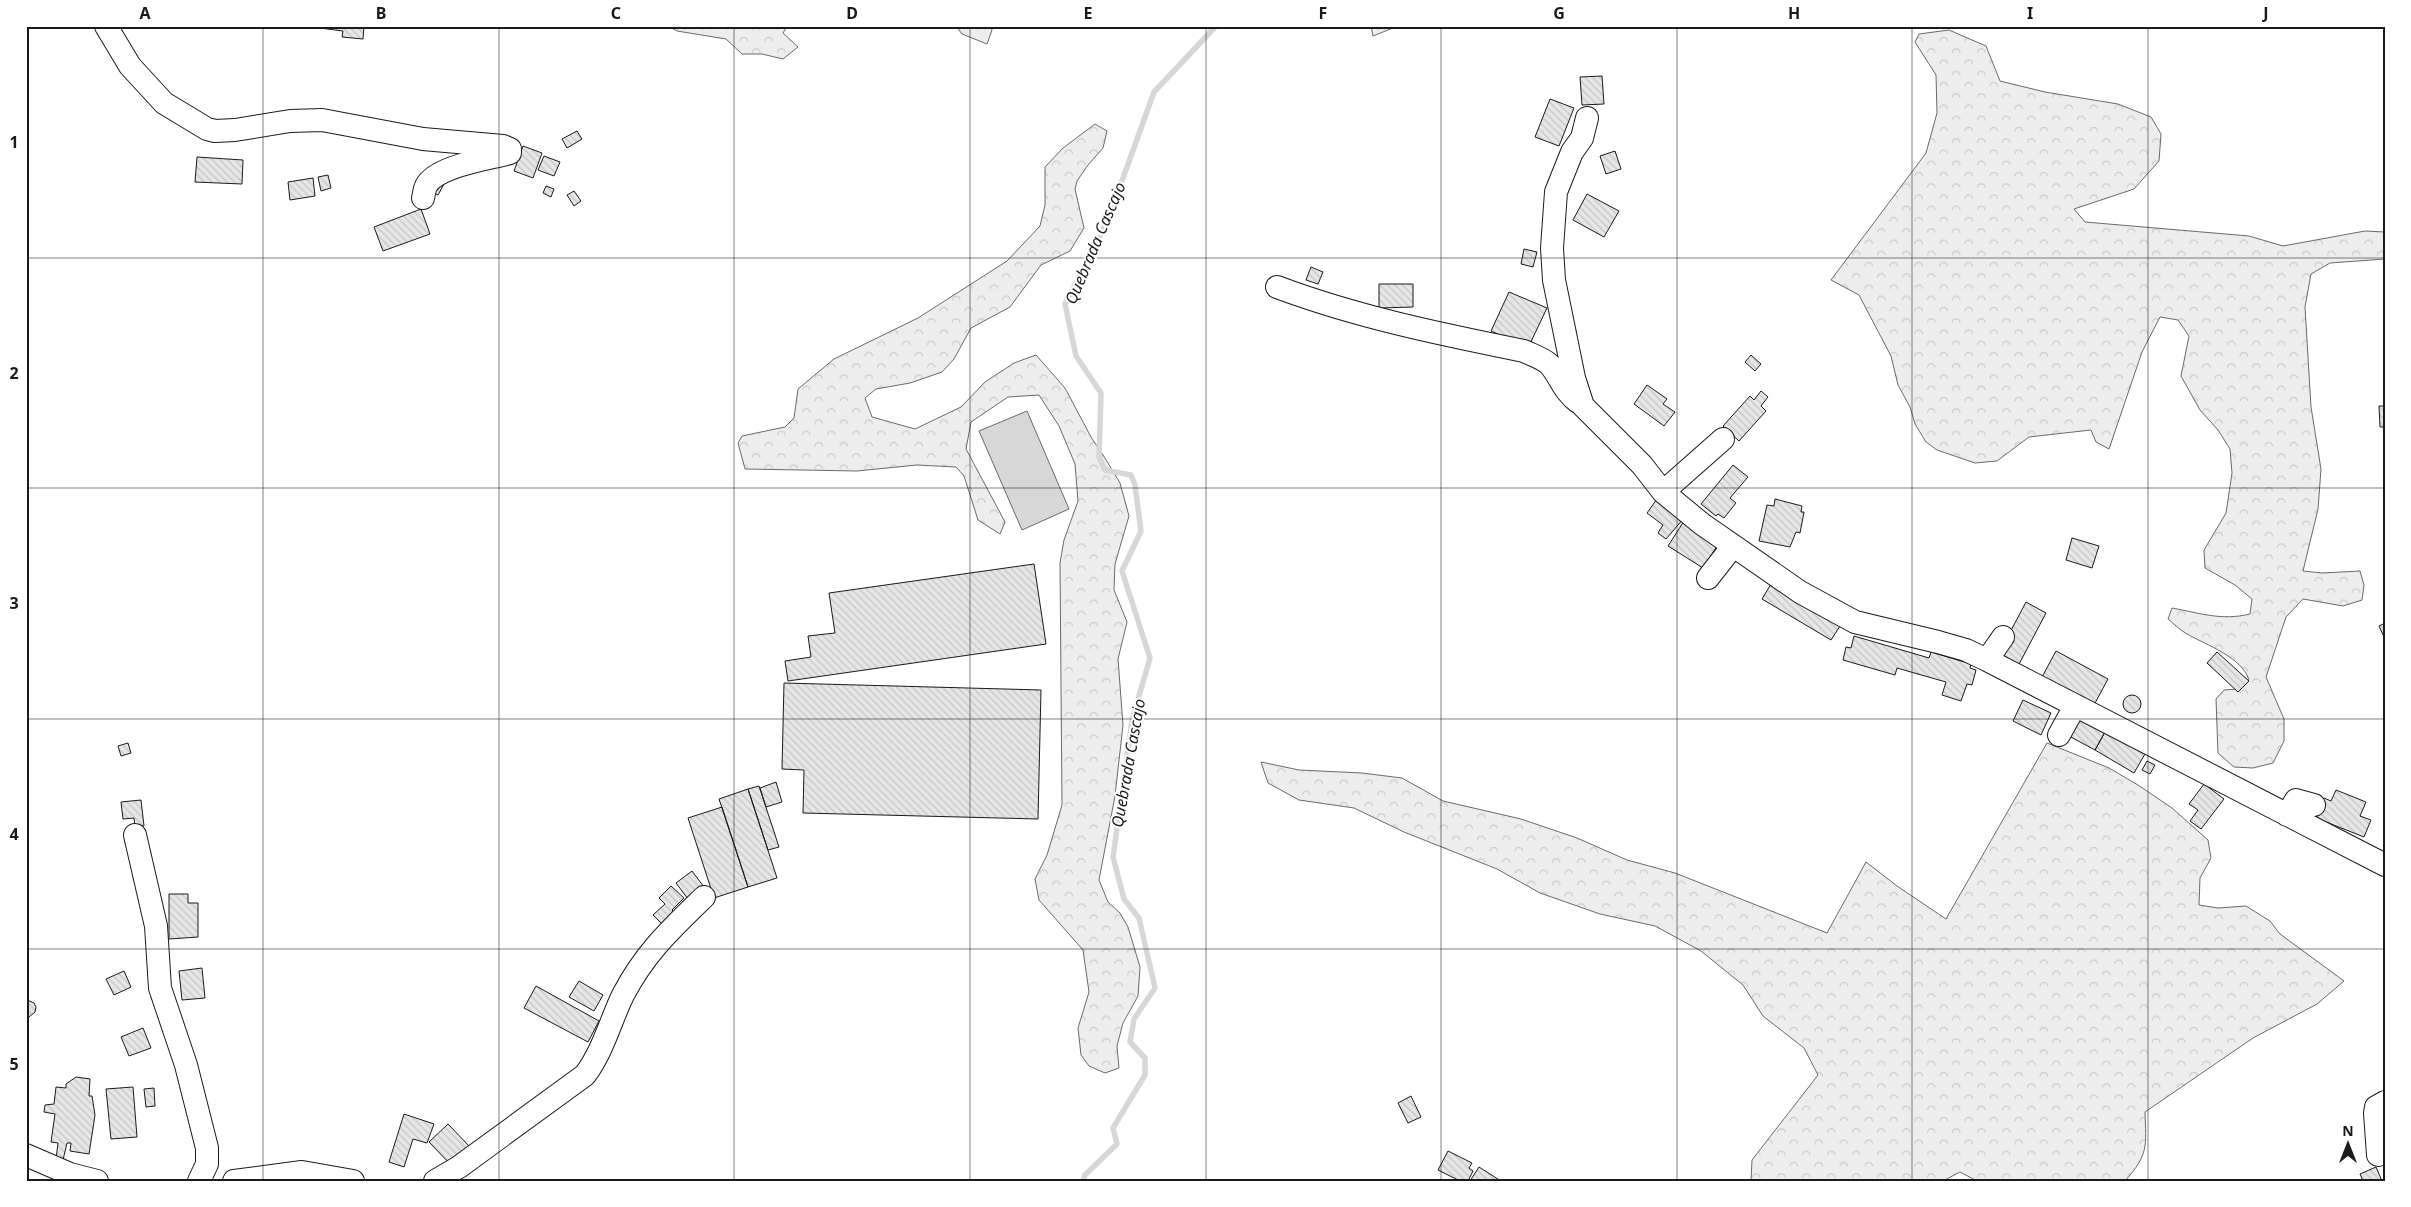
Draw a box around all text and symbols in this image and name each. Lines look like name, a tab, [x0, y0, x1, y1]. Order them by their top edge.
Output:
text: A	[139, 2, 151, 24]
text: B	[376, 2, 386, 24]
text: C	[611, 2, 621, 24]
text: D	[846, 2, 858, 24]
text: E	[1084, 2, 1093, 24]
text: F	[1319, 2, 1327, 24]
text: G	[1553, 2, 1565, 24]
text: H	[1788, 2, 1800, 24]
text: I	[2027, 2, 2033, 24]
text: J	[2261, 2, 2269, 24]
text: 1	[9, 131, 19, 153]
water label: Quebrada Cascajo	[1059, 179, 1131, 307]
text: 2	[9, 362, 19, 384]
text: 3	[9, 592, 19, 614]
water label: Quebrada Cascajo	[1106, 697, 1150, 829]
text: 4	[9, 823, 19, 845]
text: 5	[9, 1053, 19, 1075]
north arrow	[2324, 1120, 2374, 1170]
text: N	[2342, 1121, 2354, 1140]

